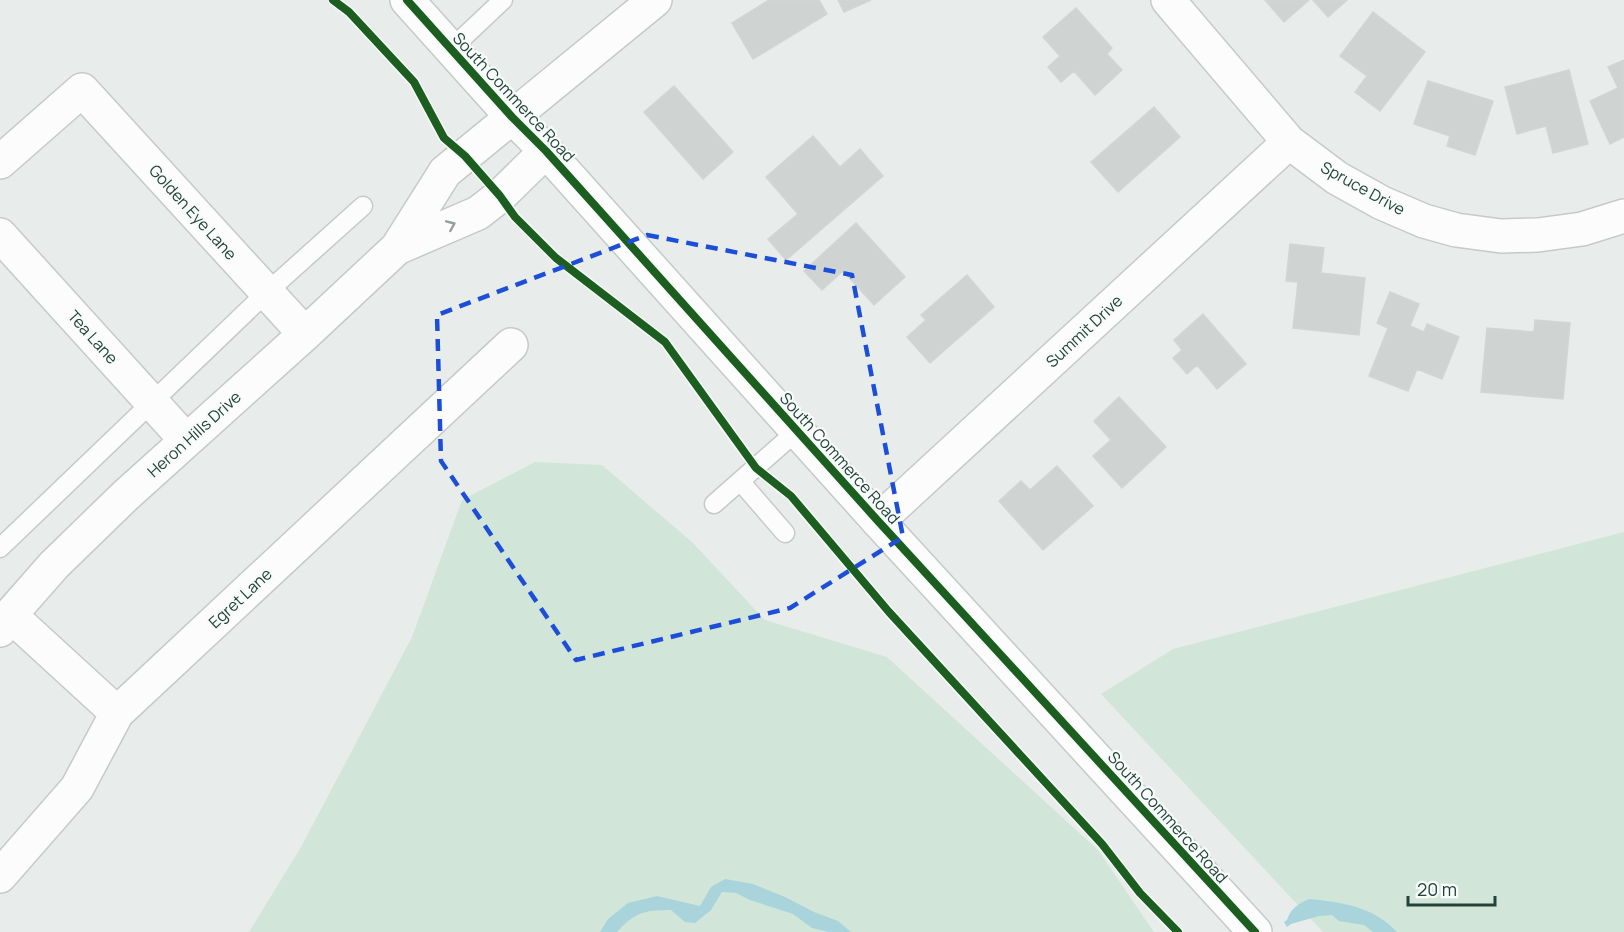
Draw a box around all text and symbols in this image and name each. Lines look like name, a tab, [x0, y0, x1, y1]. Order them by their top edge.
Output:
street label: South Commerce Road	[448, 27, 580, 167]
street label: Spruce Drive	[1317, 156, 1409, 220]
street label: Golden Eye Lane	[144, 160, 242, 264]
one-way arrow	[445, 220, 456, 232]
street label: Summit Drive	[1041, 290, 1127, 372]
street label: Tea Lane	[63, 305, 123, 369]
street label: Heron Hills Drive	[142, 386, 246, 482]
street label: South Commerce Road	[775, 387, 905, 529]
street label: Egret Lane	[204, 563, 276, 633]
street label: South Commerce Road	[1103, 746, 1233, 888]
scale bar	[1408, 869, 1495, 907]
text: 20 m	[1417, 877, 1457, 901]

